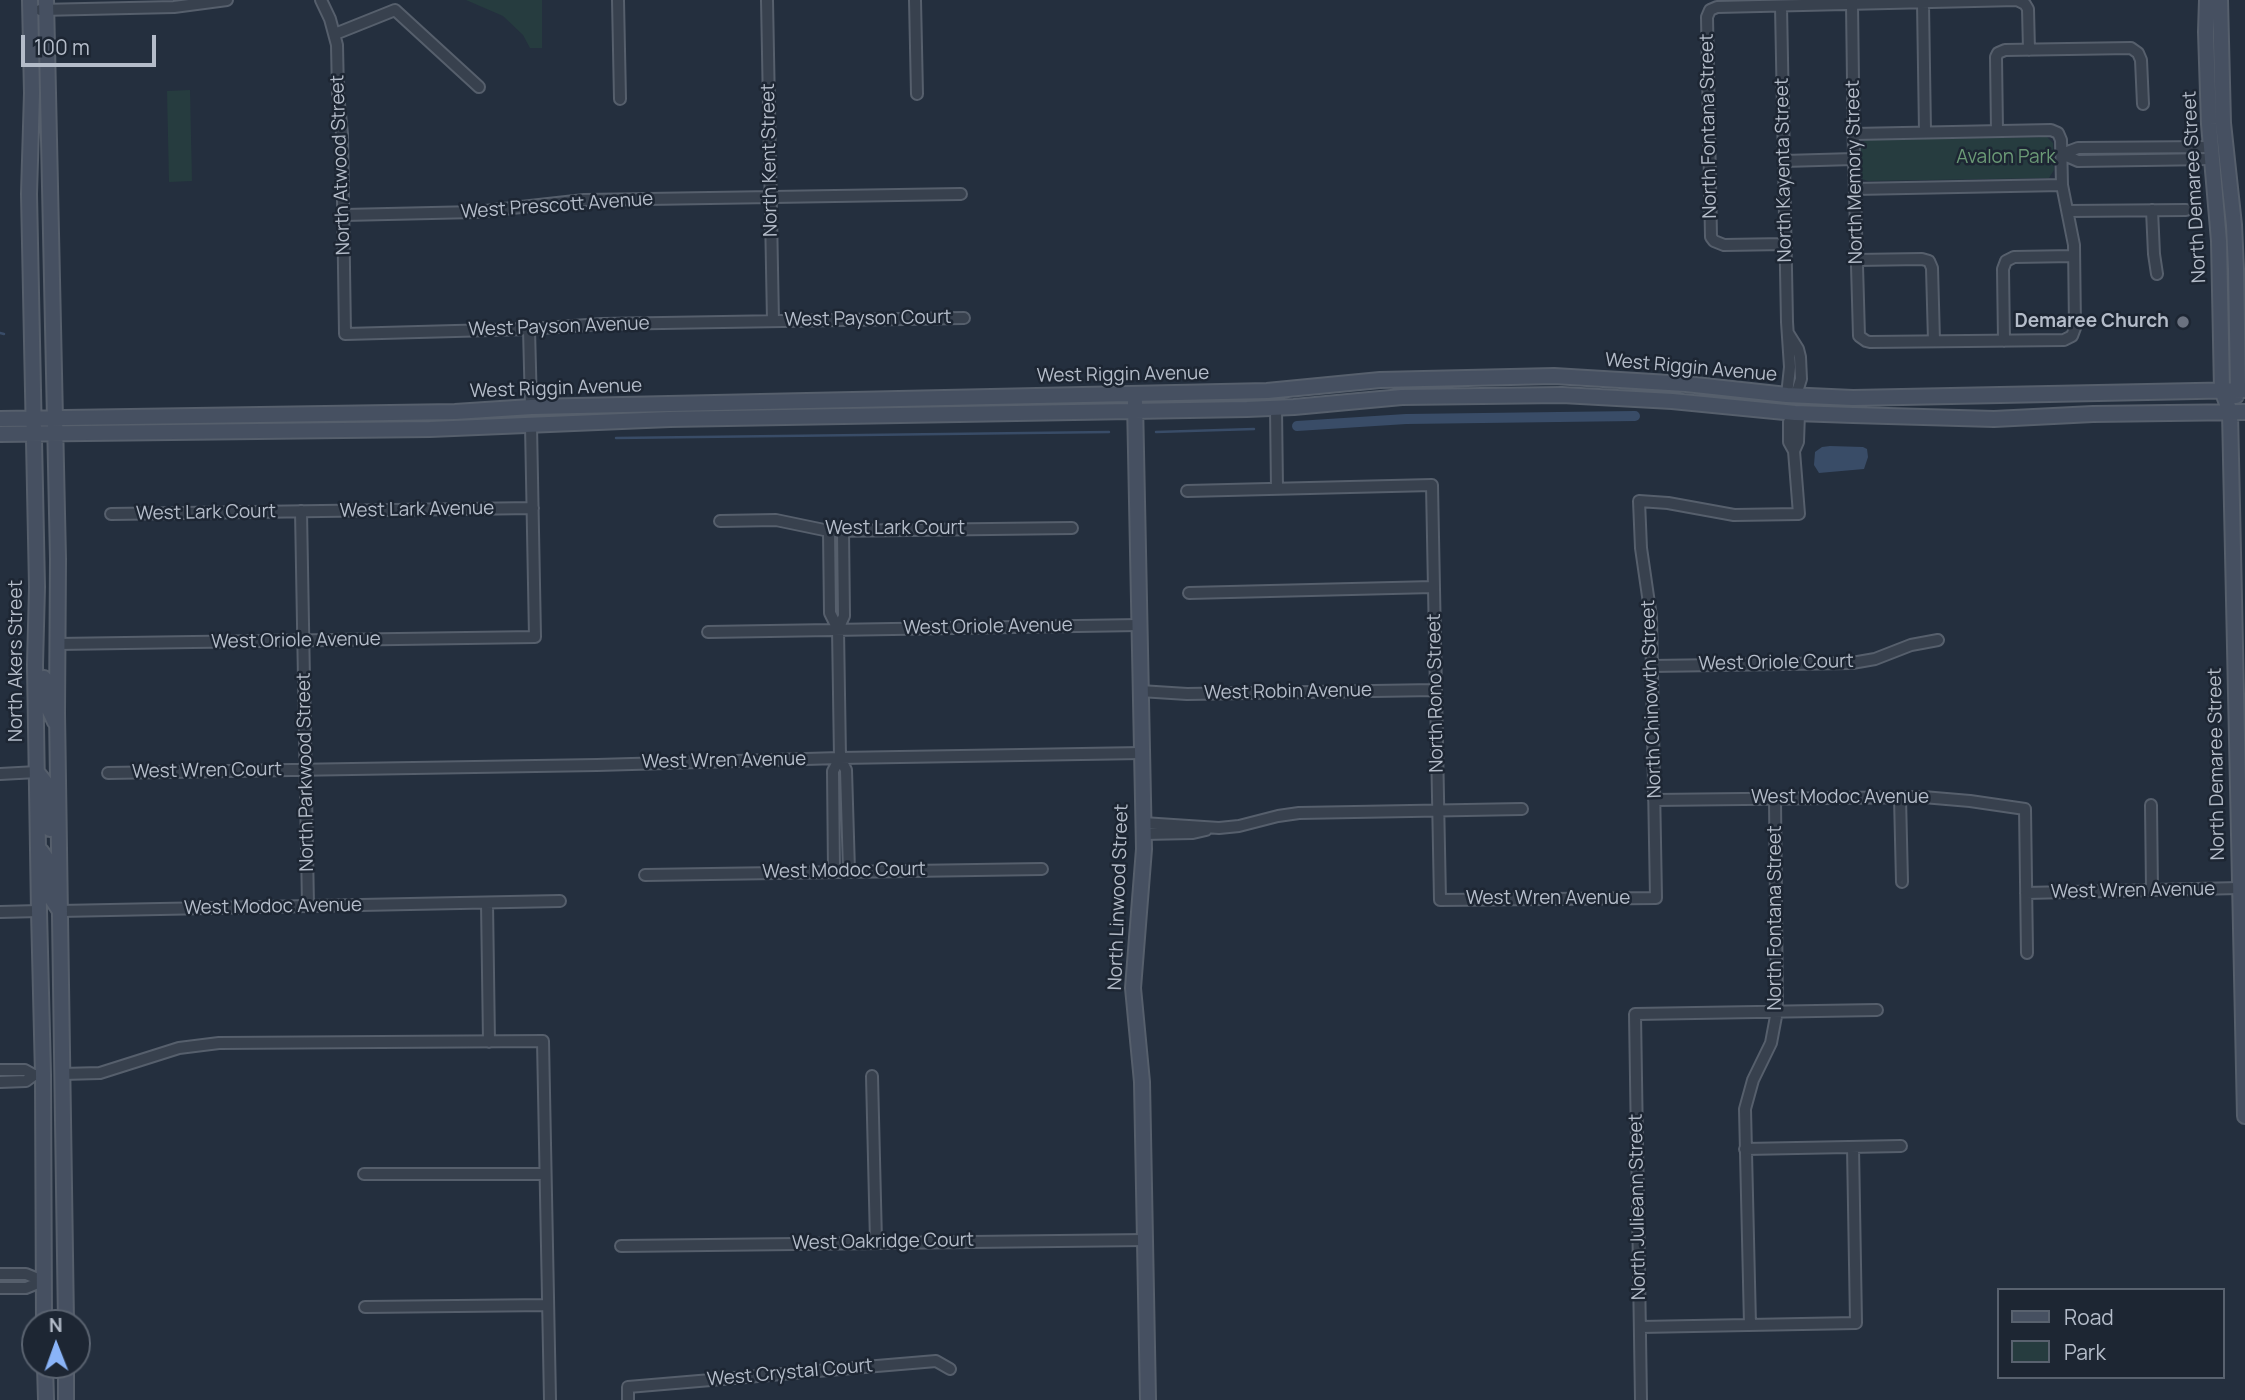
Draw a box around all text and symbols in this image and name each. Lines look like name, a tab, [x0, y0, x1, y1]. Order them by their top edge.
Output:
scale bar	[24, 21, 159, 65]
text: 100 m	[34, 33, 90, 61]
street label: North Fontana Street	[1696, 33, 1722, 219]
street label: North Atwood Street	[326, 74, 356, 256]
street label: North Kayenta Street	[1771, 78, 1797, 262]
street label: North Memory Street	[1842, 80, 1868, 264]
street label: North Kent Street	[757, 83, 783, 237]
street label: North Demaree Street	[2179, 90, 2211, 284]
park label: Avalon Park	[1956, 147, 2056, 169]
street label: West Prescott Avenue	[460, 188, 654, 224]
street label: West Payson Court	[784, 306, 952, 332]
place label: Demaree Church	[2014, 311, 2169, 333]
street label: West Payson Avenue	[468, 312, 650, 342]
marker: Demaree Church	[2175, 314, 2191, 330]
street label: West Riggin Avenue	[1604, 349, 1778, 387]
street label: West Riggin Avenue	[1037, 362, 1209, 388]
street label: West Riggin Avenue	[469, 375, 643, 403]
street label: West Lark Avenue	[340, 497, 494, 523]
street label: West Lark Court	[136, 500, 276, 526]
street label: West Lark Court	[825, 518, 965, 540]
street label: North Akers Street	[6, 580, 28, 742]
street label: North Chinowth Street	[1637, 600, 1667, 798]
street label: North Rono Street	[1423, 613, 1449, 773]
street label: West Oriole Avenue	[903, 614, 1073, 640]
street label: West Oriole Avenue	[211, 628, 381, 654]
street label: West Oriole Court	[1698, 650, 1854, 676]
street label: North Demaree Street	[2204, 668, 2230, 860]
street label: North Parkwood Street	[293, 672, 319, 872]
street label: West Robin Avenue	[1204, 679, 1372, 705]
street label: West Wren Avenue	[642, 748, 806, 774]
street label: West Wren Court	[132, 758, 282, 784]
street label: West Modoc Avenue	[1751, 787, 1929, 809]
street label: North Linwood Street	[1104, 803, 1134, 991]
street label: North Fontana Street	[1765, 825, 1787, 1011]
street label: West Modoc Court	[762, 858, 926, 884]
street label: West Wren Avenue	[2051, 878, 2215, 904]
street label: West Wren Avenue	[1466, 888, 1630, 910]
street label: West Modoc Avenue	[184, 894, 362, 920]
street label: North Julieann Street	[1625, 1114, 1651, 1300]
street label: West Oakridge Court	[792, 1229, 974, 1255]
legend	[1996, 1288, 2224, 1379]
text: Road	[2064, 1303, 2114, 1331]
north arrow	[21, 1309, 91, 1379]
text: N	[49, 1312, 63, 1338]
text: Park	[2064, 1338, 2106, 1366]
street label: West Crystal Court	[706, 1354, 874, 1392]

